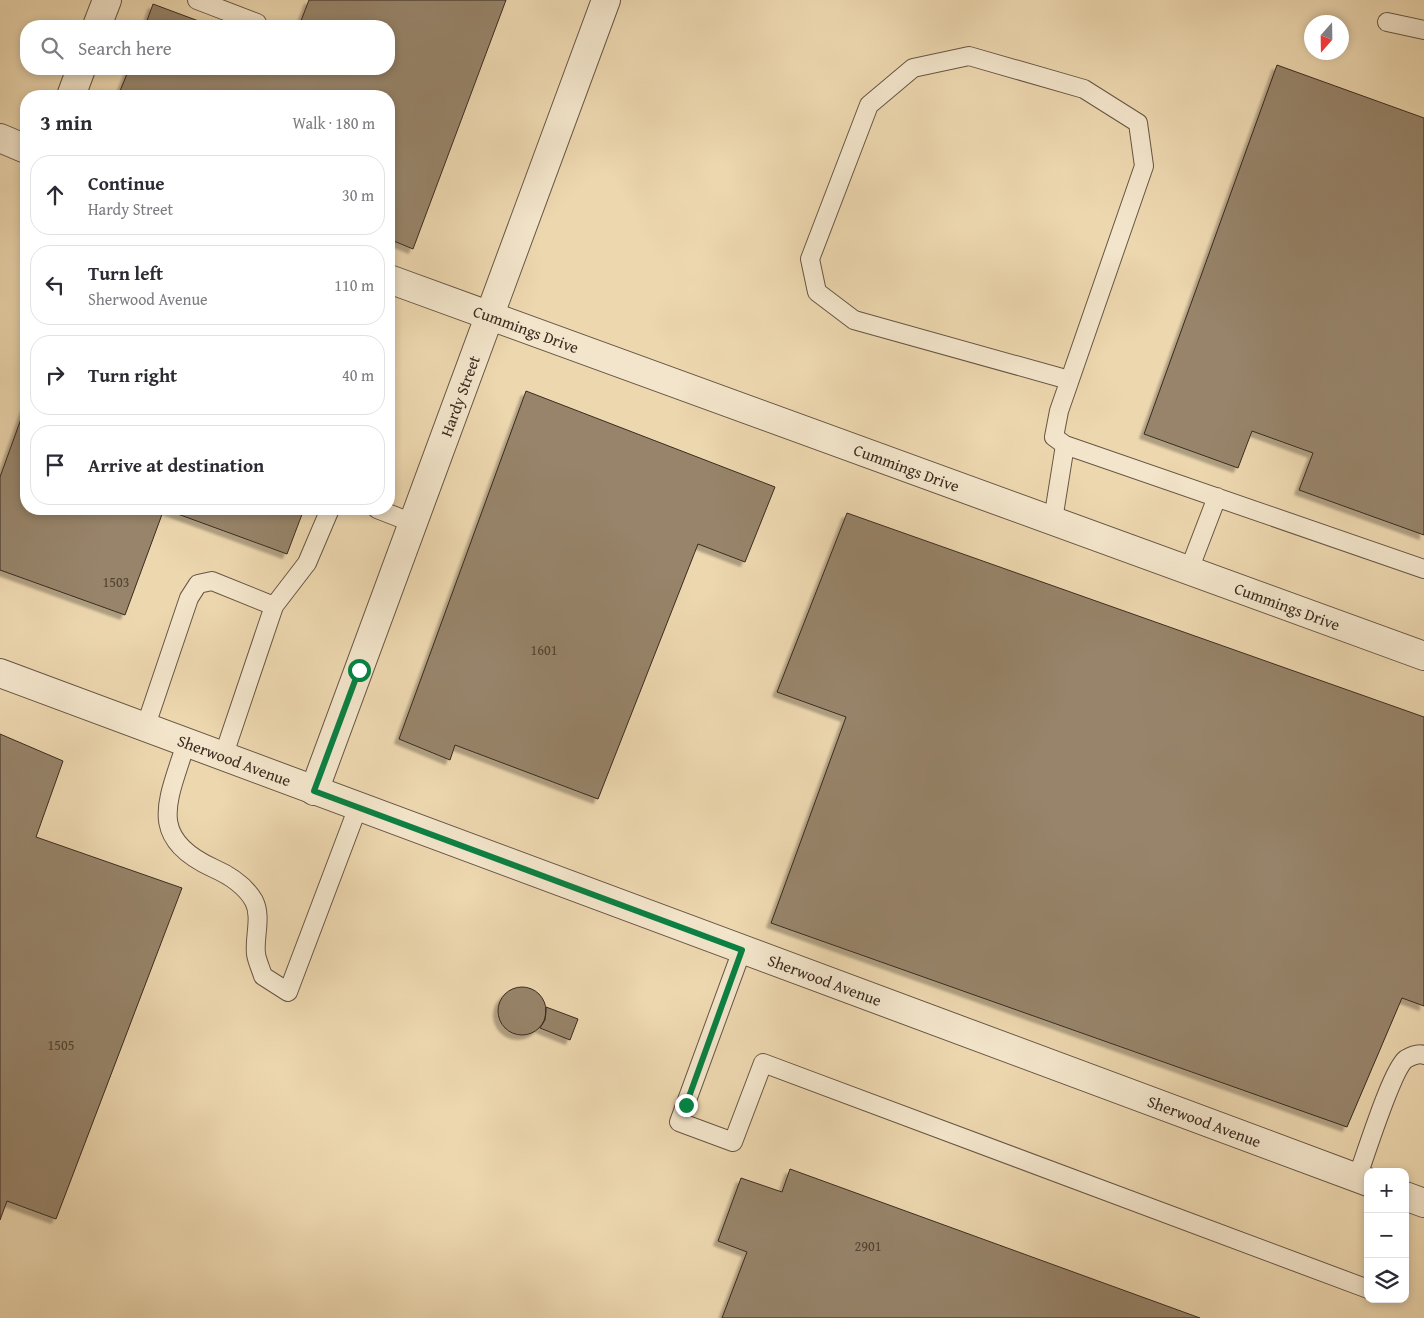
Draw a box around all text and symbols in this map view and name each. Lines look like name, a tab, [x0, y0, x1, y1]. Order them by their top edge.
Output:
north arrow	[1304, 15, 1349, 60]
search box	[20, 20, 395, 75]
icon: search	[38, 34, 66, 62]
text: Search here	[78, 34, 172, 62]
text: 3 min	[40, 107, 92, 138]
text: Walk · 180 m	[292, 111, 375, 135]
text: Continue	[88, 169, 165, 197]
icon: ahead	[41, 181, 69, 209]
text: 30 m	[342, 183, 374, 207]
text: Hardy Street	[88, 197, 173, 221]
text: Turn left	[88, 259, 163, 287]
icon: left	[41, 271, 69, 299]
text: 110 m	[334, 273, 374, 297]
text: Sherwood Avenue	[88, 287, 208, 311]
street label: Cummings Drive	[470, 299, 582, 359]
street label: Hardy Street	[434, 352, 486, 440]
icon: right	[41, 361, 69, 389]
text: Turn right	[88, 361, 177, 389]
text: 40 m	[342, 363, 374, 387]
street label: Cummings Drive	[851, 437, 963, 498]
icon: arrive	[41, 451, 69, 479]
text: Arrive at destination	[88, 451, 264, 479]
house number: 1503	[103, 572, 129, 592]
street label: Cummings Drive	[1231, 576, 1343, 636]
house number: 1601	[531, 640, 557, 660]
route start	[348, 659, 371, 682]
street label: Sherwood Avenue	[174, 728, 295, 792]
street label: Sherwood Avenue	[765, 948, 885, 1012]
house number: 1505	[48, 1035, 74, 1055]
street label: Sherwood Avenue	[1144, 1089, 1265, 1153]
route end	[675, 1094, 698, 1117]
map controls	[1364, 1168, 1409, 1303]
button: +	[1364, 1168, 1409, 1213]
button: −	[1364, 1213, 1409, 1258]
house number: 2901	[855, 1236, 881, 1256]
button: layers	[1364, 1258, 1409, 1303]

